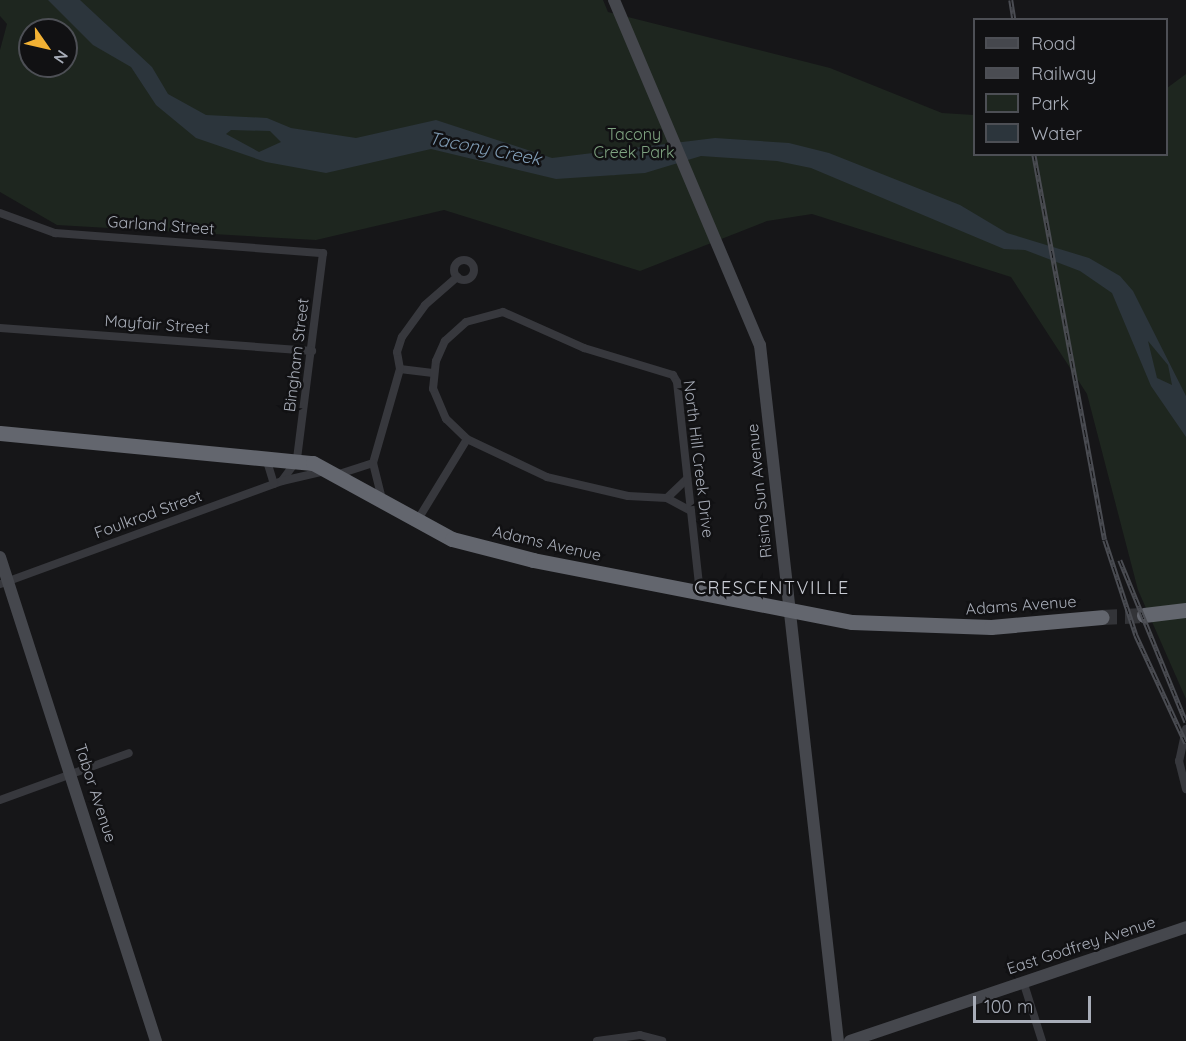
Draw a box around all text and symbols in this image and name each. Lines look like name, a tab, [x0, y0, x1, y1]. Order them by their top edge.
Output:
north arrow	[18, 18, 78, 78]
legend	[973, 18, 1168, 156]
text: Road	[1031, 32, 1076, 55]
text: N	[50, 46, 73, 67]
text: Railway	[1031, 62, 1097, 85]
text: Park	[1031, 92, 1069, 115]
text: Water	[1031, 122, 1082, 145]
park label: Tacony Creek Park	[593, 124, 675, 162]
water label: Tacony Creek	[427, 128, 543, 170]
street label: Garland Street	[107, 212, 215, 238]
street label: Bingham Street	[279, 297, 313, 413]
street label: Mayfair Street	[104, 311, 210, 337]
street label: North Hill Creek Drive	[680, 379, 718, 539]
street label: Rising Sun Avenue	[742, 423, 776, 559]
street label: Foulkrod Street	[92, 486, 204, 542]
street label: Adams Avenue	[491, 521, 603, 565]
district label: CRESCENTVILLE	[694, 577, 850, 599]
street label: Adams Avenue	[965, 592, 1077, 618]
street label: Tabor Avenue	[71, 741, 121, 845]
street label: East Godfrey Avenue	[1004, 912, 1158, 978]
scale bar	[976, 984, 1094, 1022]
text: 100 m	[984, 995, 1033, 1018]

